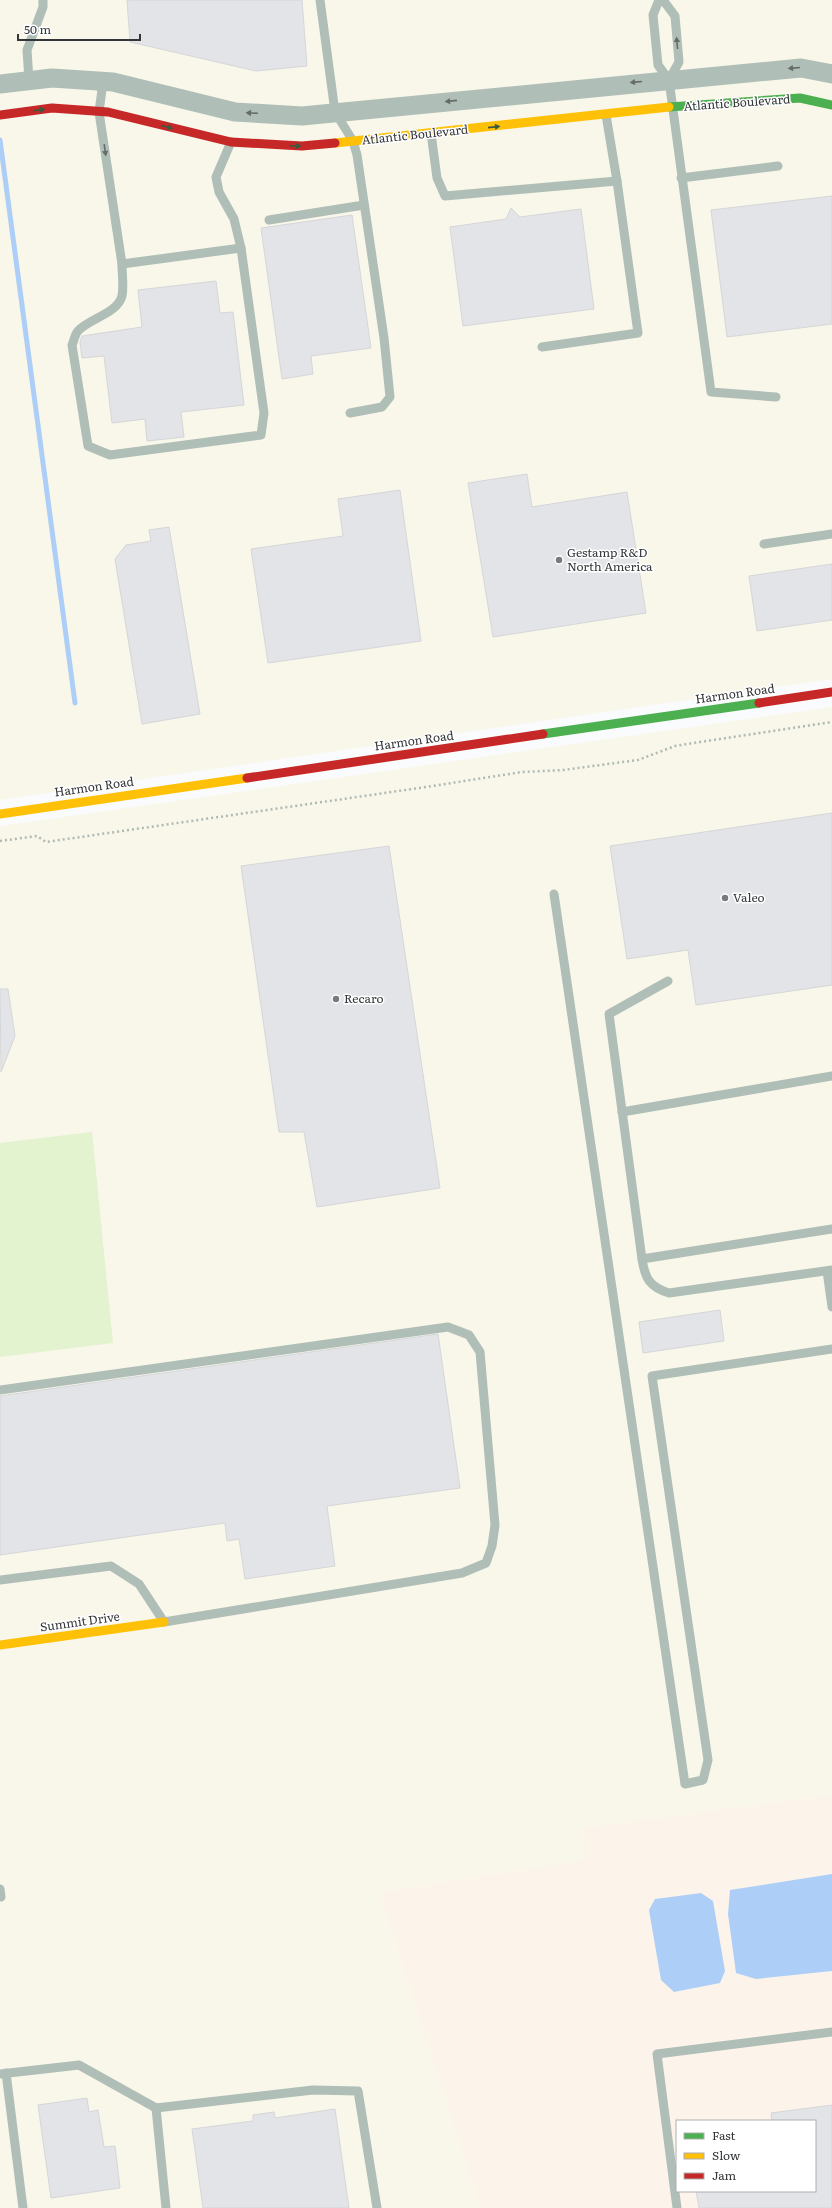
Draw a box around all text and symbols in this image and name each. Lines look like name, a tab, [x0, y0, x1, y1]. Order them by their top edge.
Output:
scale bar	[18, 16, 140, 42]
text: 50 m	[24, 20, 51, 38]
one-way arrow	[674, 37, 681, 49]
one-way arrow	[788, 65, 800, 72]
one-way arrow	[630, 79, 642, 86]
street label: Atlantic Boulevard	[683, 89, 792, 115]
one-way arrow	[445, 97, 457, 104]
one-way arrow	[33, 107, 45, 113]
one-way arrow	[245, 110, 258, 116]
street label: Atlantic Boulevard	[361, 119, 470, 149]
one-way arrow	[160, 124, 173, 130]
one-way arrow	[488, 124, 500, 130]
one-way arrow	[289, 143, 302, 149]
one-way arrow	[102, 144, 108, 156]
place label: Gestamp R&D North America	[567, 543, 653, 575]
marker: Gestamp R&D North America	[554, 555, 564, 565]
street label: Harmon Road	[694, 678, 776, 707]
street label: Harmon Road	[373, 725, 455, 754]
street label: Harmon Road	[53, 771, 135, 800]
place label: Valeo	[733, 888, 765, 906]
marker: Valeo	[720, 893, 730, 903]
place label: Recaro	[344, 989, 384, 1007]
marker: Recaro	[331, 994, 341, 1004]
street label: Summit Drive	[39, 1607, 121, 1636]
legend	[676, 2120, 816, 2192]
text: Fast	[712, 2126, 736, 2144]
text: Slow	[712, 2146, 741, 2164]
text: Jam	[712, 2166, 737, 2184]

